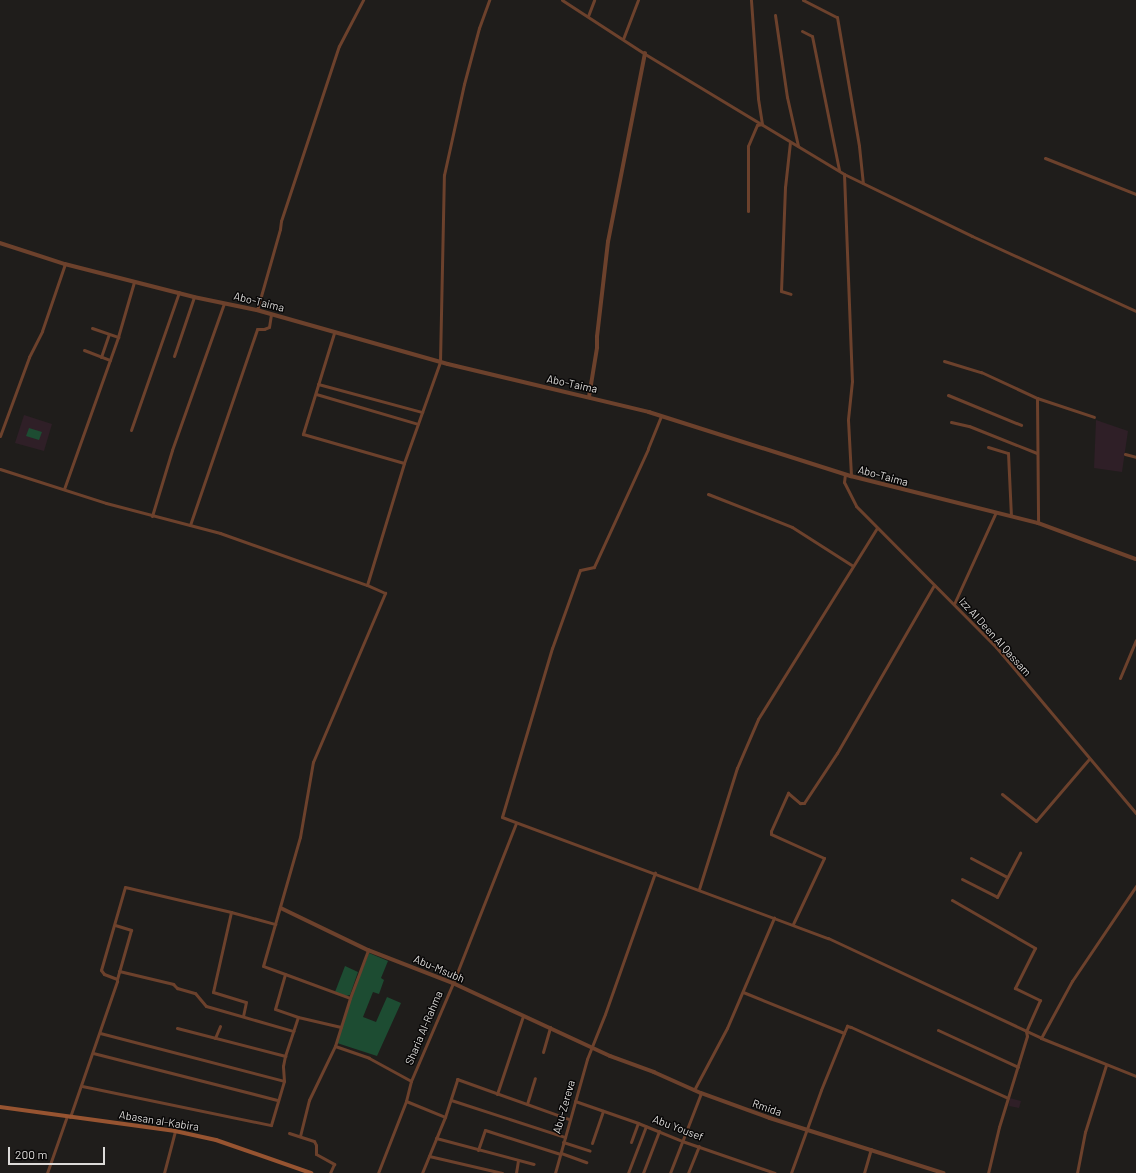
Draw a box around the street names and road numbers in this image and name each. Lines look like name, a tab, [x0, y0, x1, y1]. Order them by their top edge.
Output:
street label: Abo-Taima	[232, 289, 286, 315]
street label: Abo-Taima	[545, 372, 599, 396]
street label: Abo-Taima	[856, 463, 910, 489]
street label: Izz Al Deen Al Qassam	[956, 595, 1034, 679]
street label: Abu-Msubh	[412, 952, 466, 986]
street label: Sharia Al-Rahma	[402, 989, 446, 1067]
street label: Abu-Zereva	[550, 1079, 578, 1135]
street label: Rmida	[751, 1097, 783, 1119]
street label: Abasan al-Kabira	[118, 1108, 200, 1134]
street label: Abu Yousef	[651, 1112, 705, 1144]

